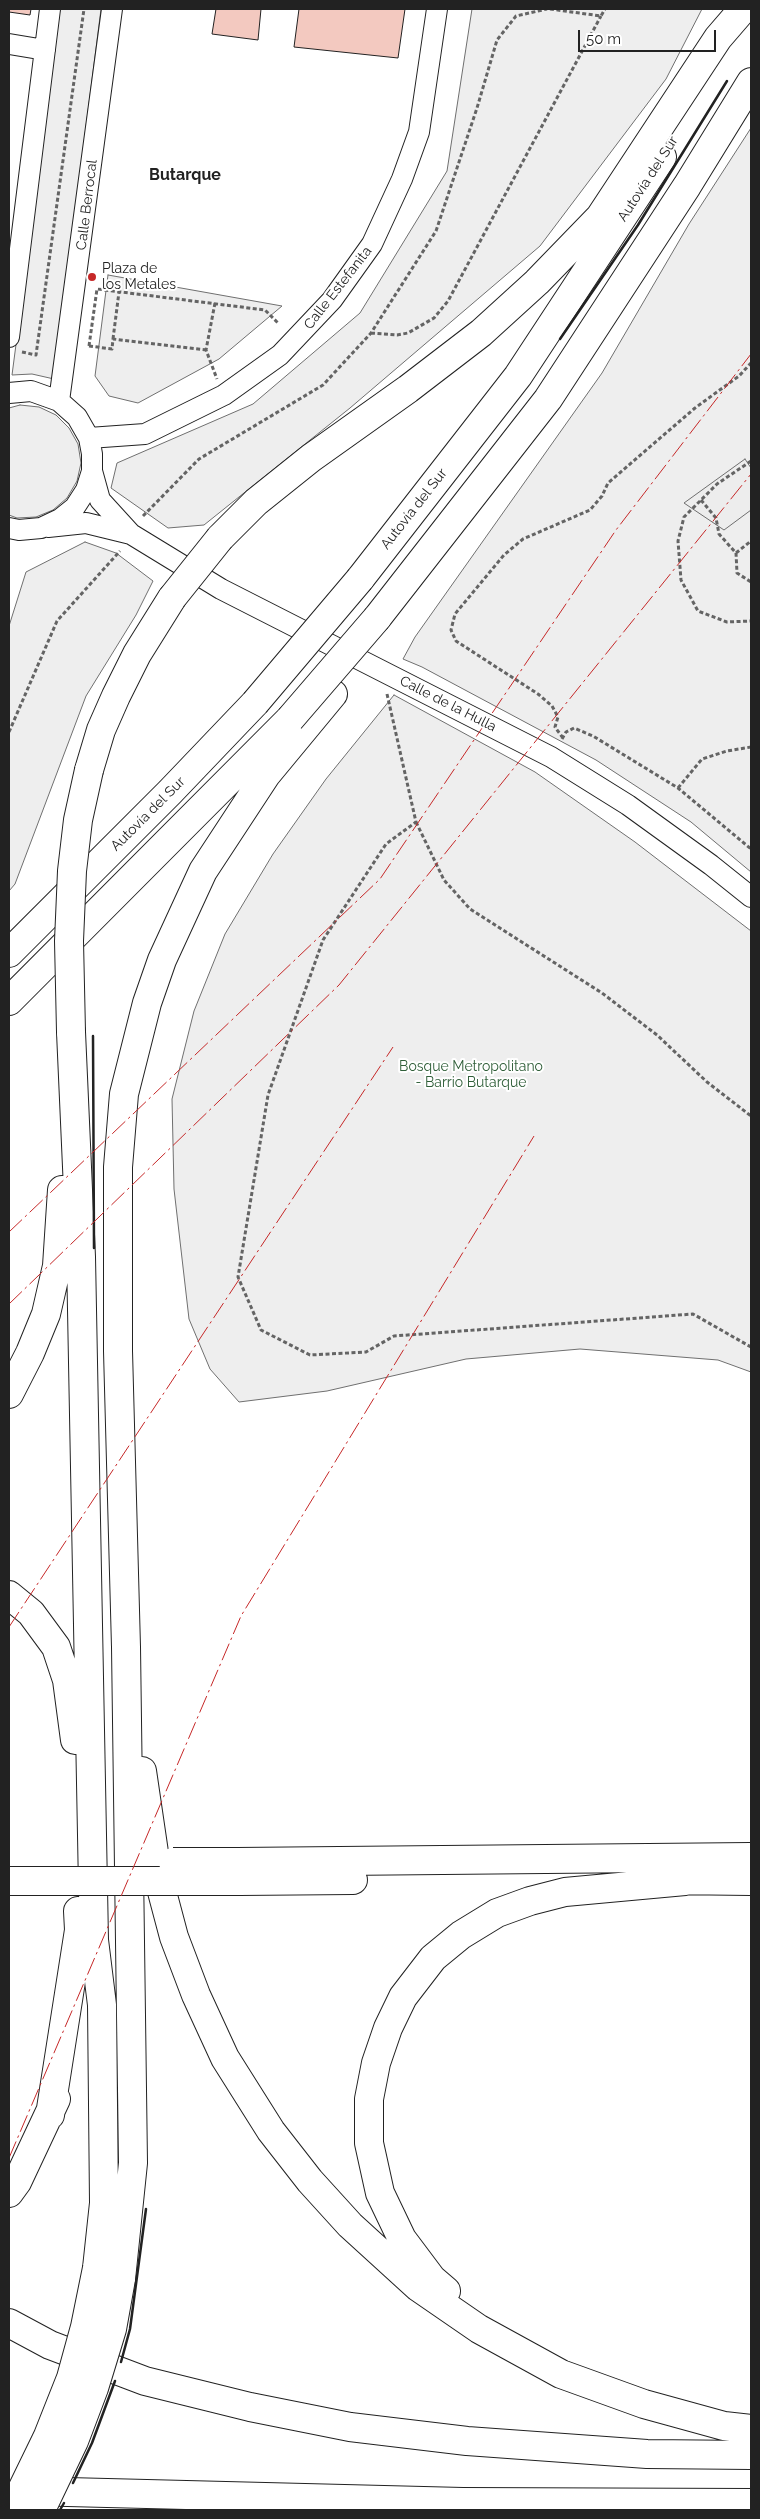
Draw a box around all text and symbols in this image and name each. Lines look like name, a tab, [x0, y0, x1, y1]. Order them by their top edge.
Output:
scale bar	[580, 20, 718, 52]
text: 50 m	[586, 30, 621, 48]
street label: Autovía del Sur	[614, 133, 682, 225]
street label: Calle Berrocal	[73, 159, 101, 251]
district label: Butarque	[149, 165, 221, 185]
street label: Calle Estefanita	[300, 243, 376, 333]
place label: Plaza de los Metales	[102, 261, 176, 294]
marker: Plaza de los Metales	[86, 271, 98, 283]
street label: Autovía del Sur	[377, 465, 451, 553]
street label: Calle de la Hulla	[397, 672, 499, 736]
street label: Autovía del Sur	[107, 773, 189, 855]
park label: Bosque Metropolitano - Barrio Butarque	[399, 1059, 543, 1092]

